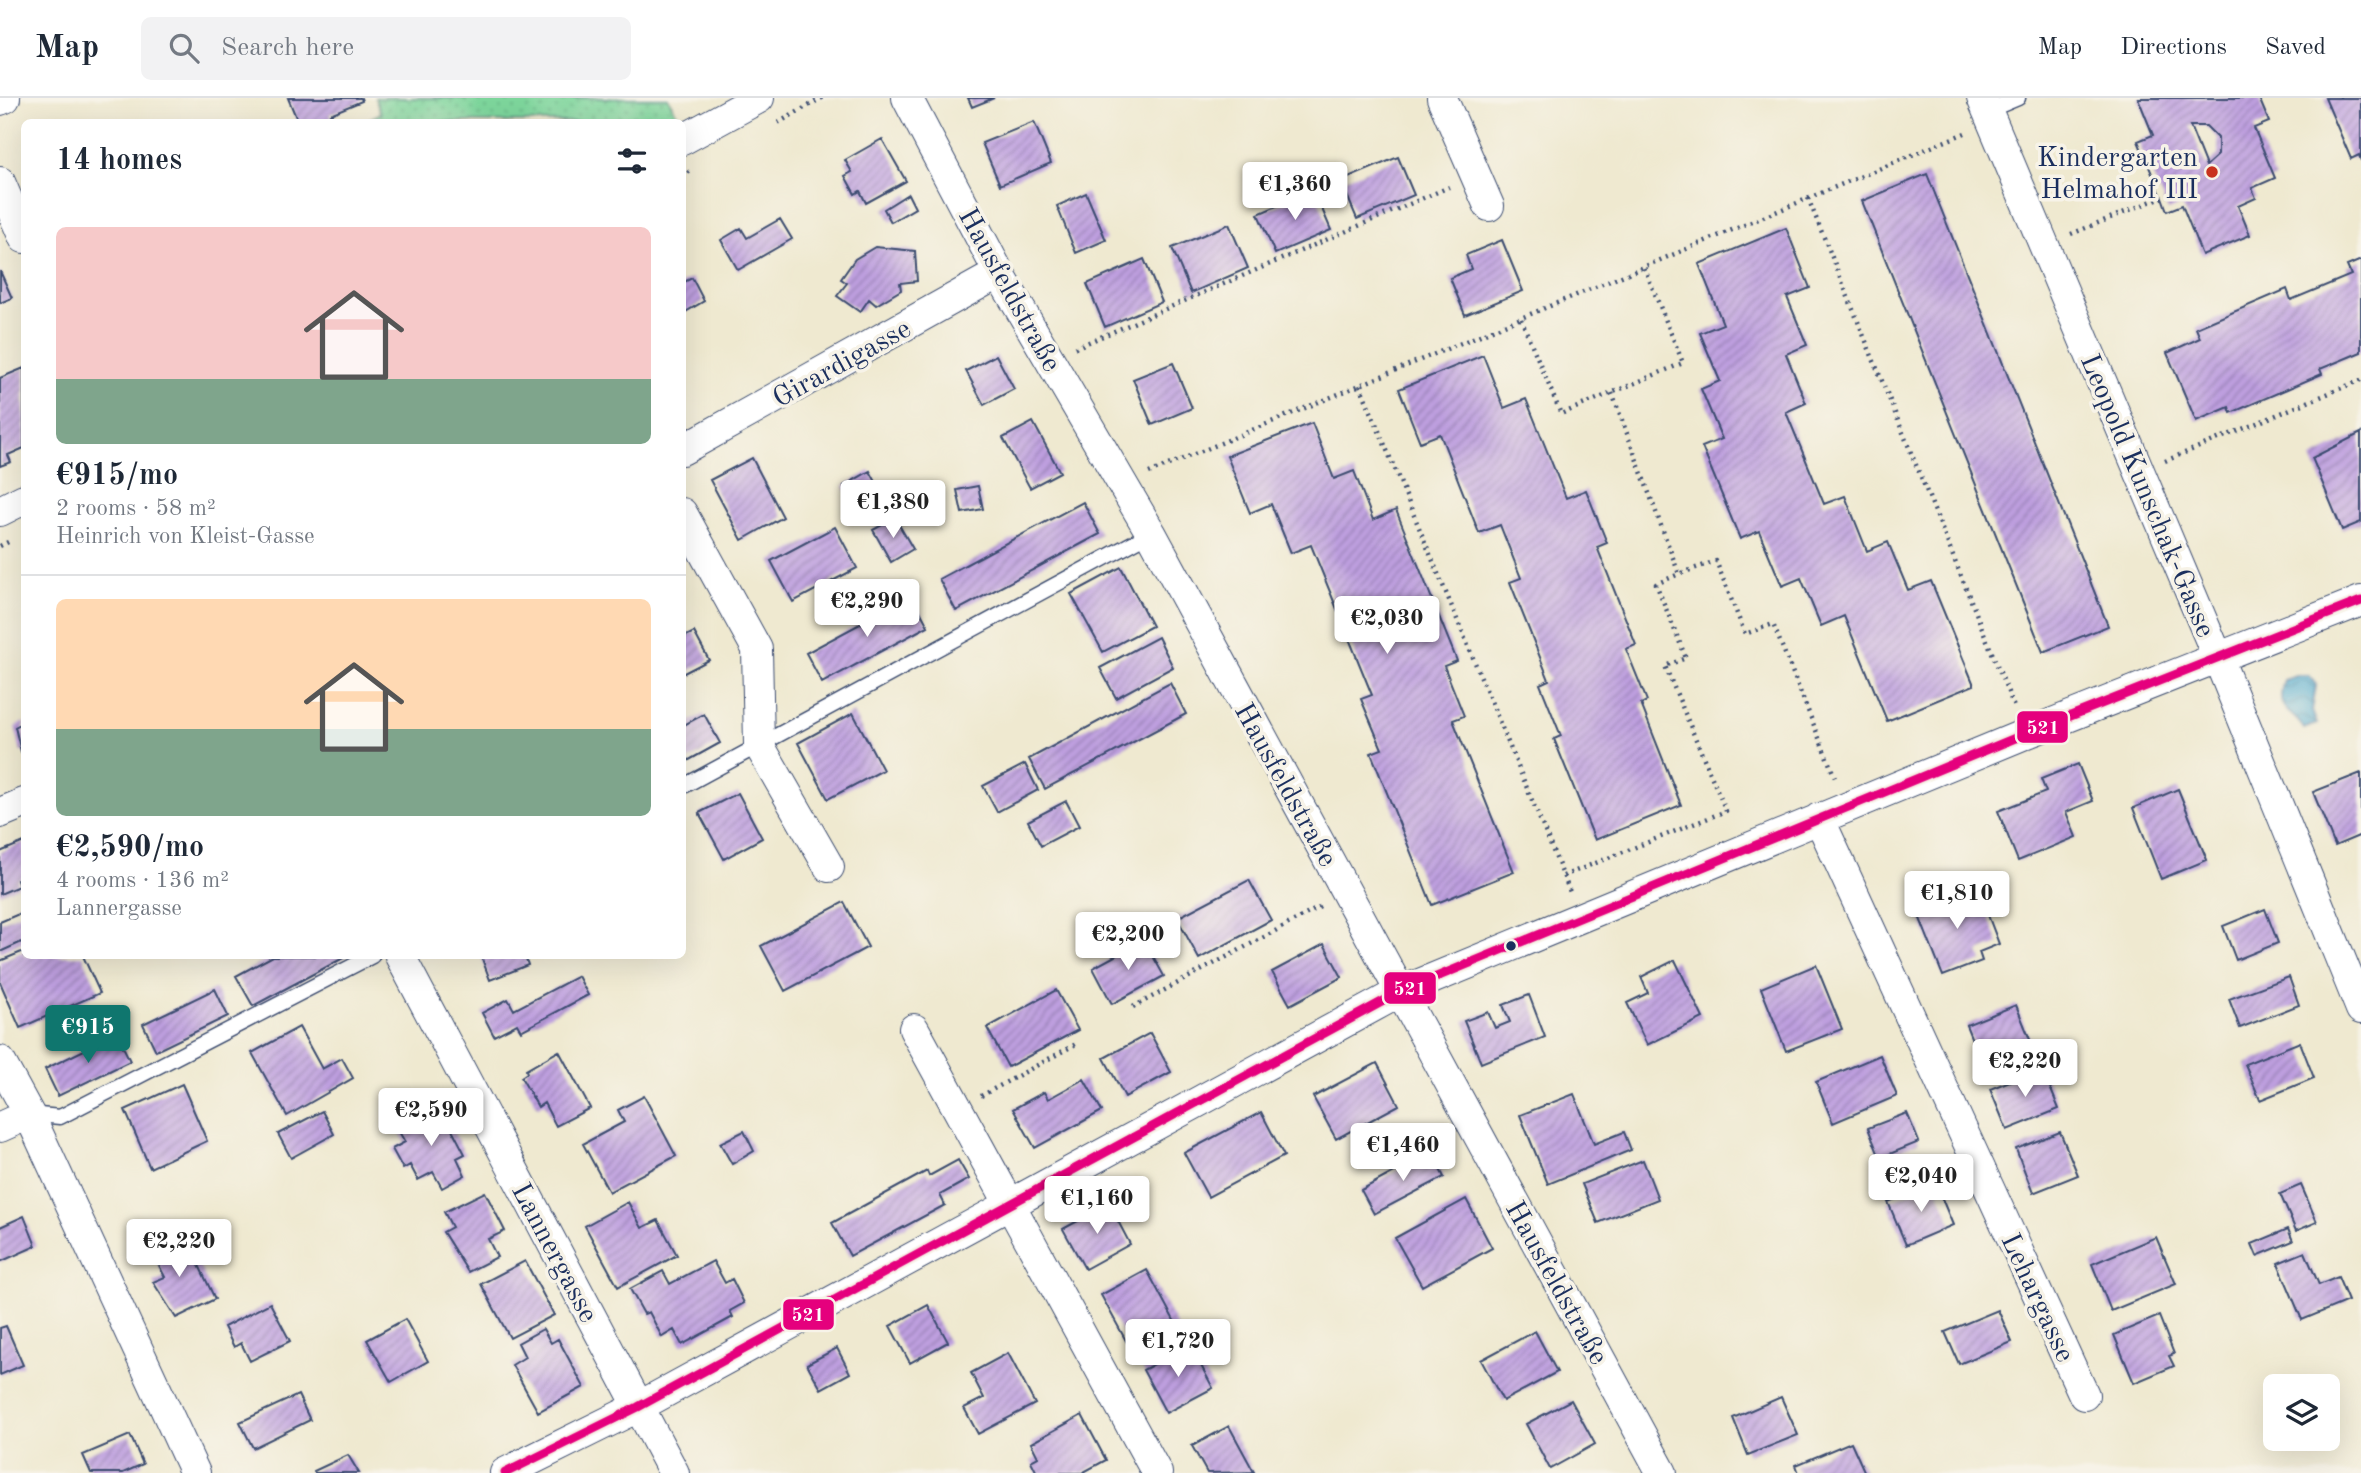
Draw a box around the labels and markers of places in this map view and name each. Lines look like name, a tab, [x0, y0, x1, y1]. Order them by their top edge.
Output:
place label: Kindergarten Helmahof III	[2037, 145, 2198, 205]
pin: €1,360	[1238, 162, 1352, 222]
marker: Kindergarten Helmahof III	[2204, 164, 2220, 180]
pin: €1,380	[836, 480, 950, 540]
pin: €2,290	[810, 580, 924, 639]
pin: €2,030	[1330, 596, 1444, 656]
pin: €1,810	[1900, 872, 2014, 931]
pin: €2,200	[1071, 912, 1185, 972]
unlabelled marker	[1504, 939, 1518, 953]
pin: €915	[47, 1006, 129, 1065]
pin: €2,220	[1968, 1040, 2082, 1099]
pin: €2,590	[374, 1088, 488, 1148]
pin: €1,460	[1346, 1124, 1460, 1183]
pin: €2,040	[1864, 1154, 1978, 1214]
pin: €1,160	[1040, 1176, 1154, 1236]
pin: €2,220	[122, 1220, 236, 1279]
pin: €1,720	[1121, 1320, 1235, 1379]

